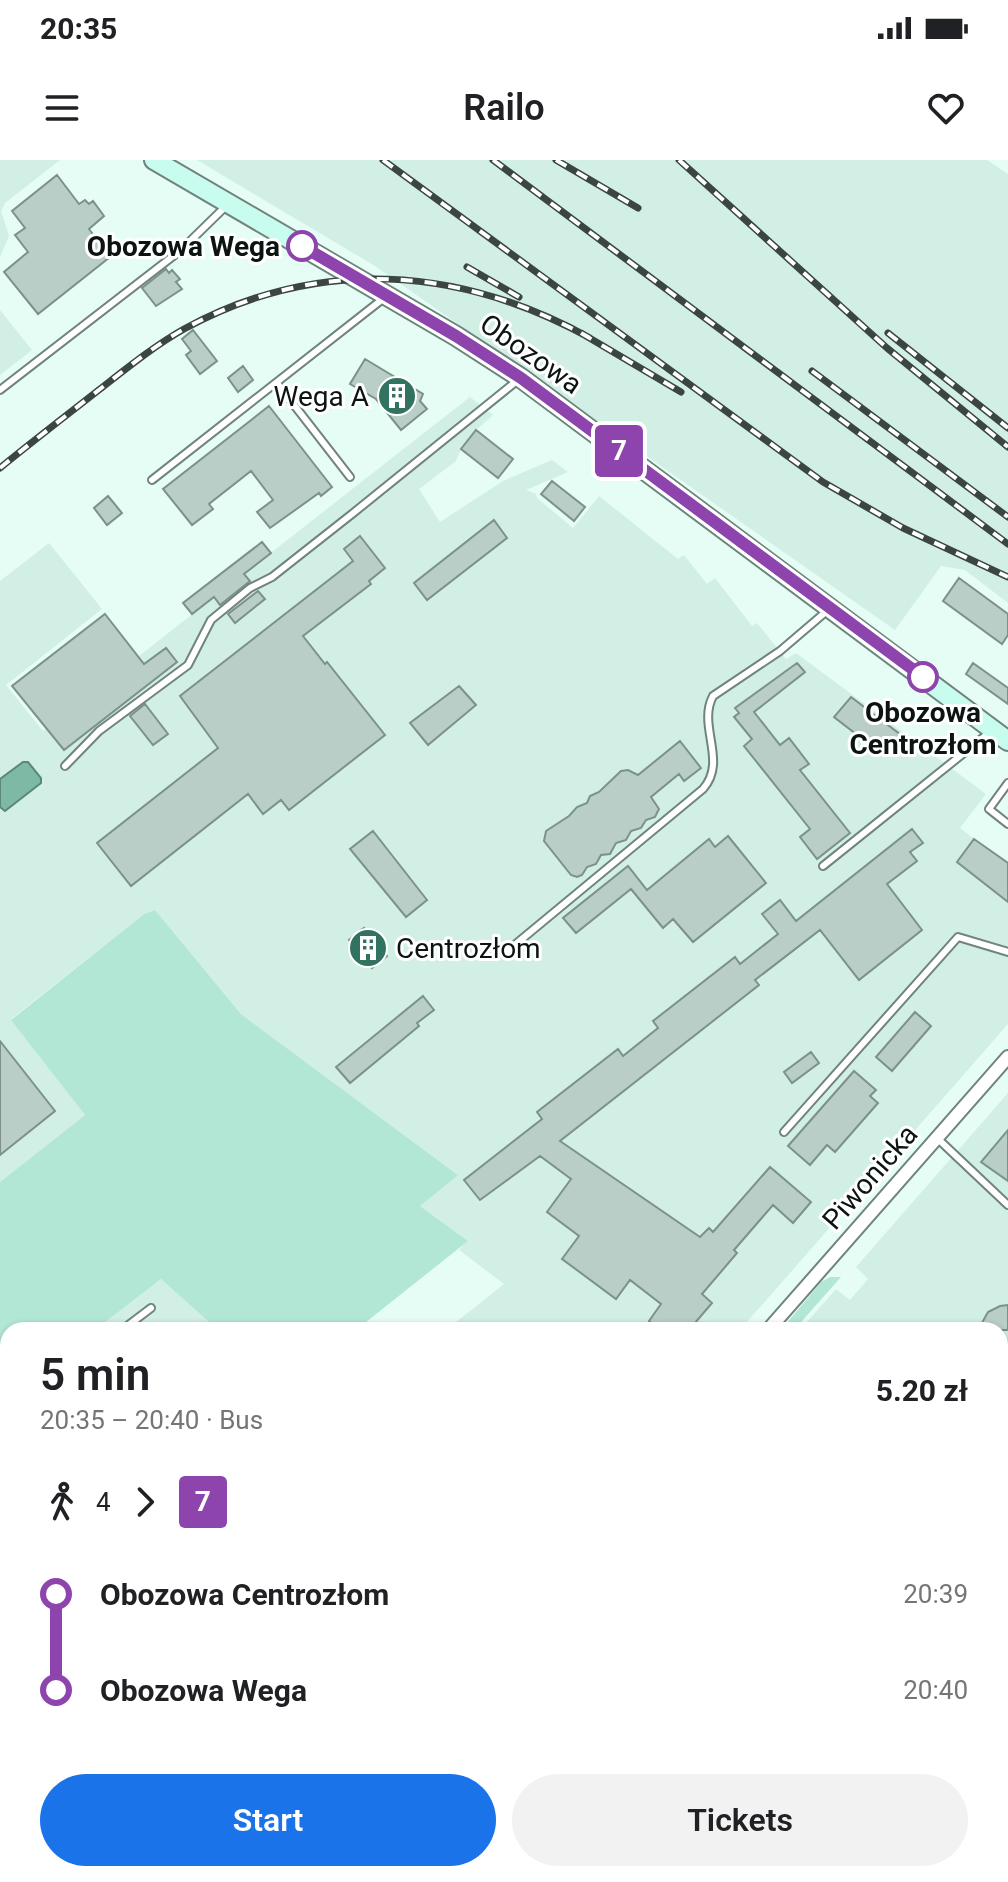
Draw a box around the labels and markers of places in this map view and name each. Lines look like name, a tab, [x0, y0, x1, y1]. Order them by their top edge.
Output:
place label: Obozowa Wega	[87, 230, 280, 263]
marker: Obozowa Wega	[287, 231, 317, 261]
building icon: Wega A	[376, 375, 418, 417]
place label: Wega A	[274, 380, 369, 413]
marker: Obozowa Centrozłom	[908, 662, 938, 692]
place label: Obozowa Centrozłom	[850, 696, 996, 761]
building icon: Centrozłom	[347, 927, 389, 969]
place label: Centrozłom	[396, 932, 541, 965]

